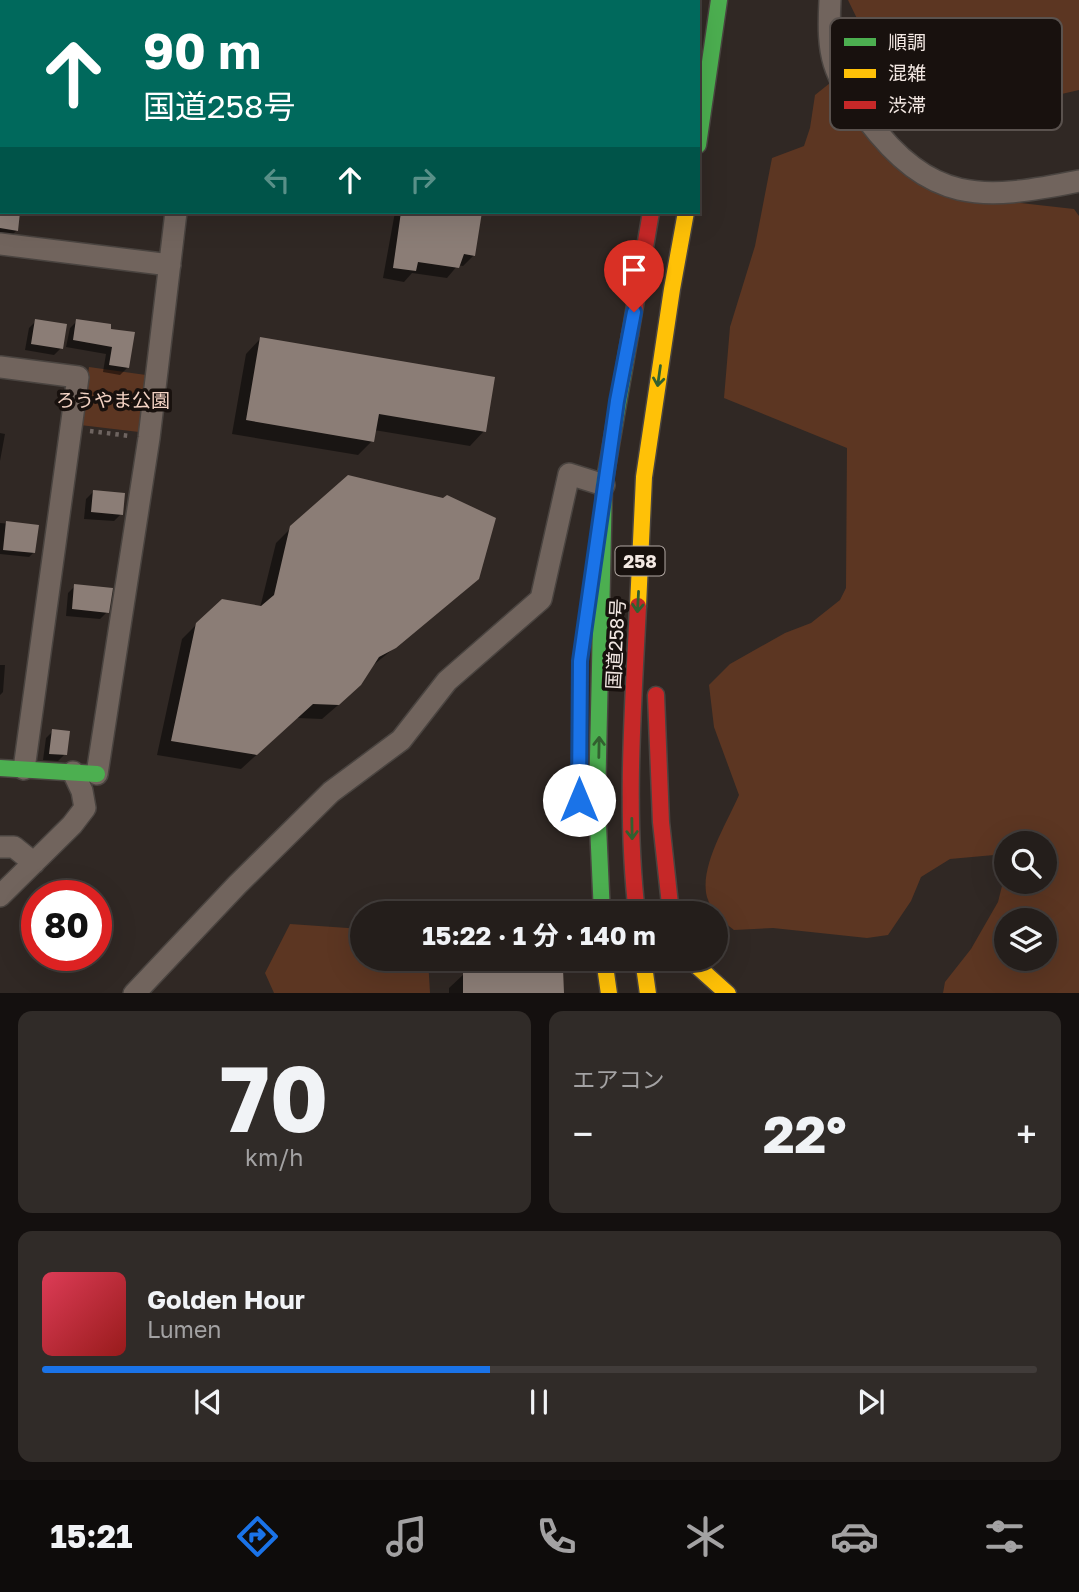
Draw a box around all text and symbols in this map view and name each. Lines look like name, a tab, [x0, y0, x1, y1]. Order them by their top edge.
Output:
legend	[830, 18, 1062, 130]
text: 90 m	[143, 21, 261, 80]
icon: ahead	[28, 28, 119, 119]
text: 順調	[888, 30, 926, 53]
text: 混雑	[888, 61, 926, 84]
text: 国道258号	[143, 87, 296, 125]
text: 渋滞	[888, 93, 926, 116]
icon: left	[258, 161, 296, 199]
icon: ahead	[331, 161, 369, 199]
icon: right	[404, 161, 442, 199]
pin	[604, 240, 664, 312]
icon: arrive	[615, 251, 653, 289]
one-way arrow	[652, 364, 665, 387]
park label: ろうやま公園	[56, 388, 170, 411]
road number: 258	[616, 546, 664, 576]
one-way arrow	[631, 590, 644, 613]
street label: 国道258号	[601, 598, 629, 690]
one-way arrow	[592, 736, 605, 759]
position arrow	[542, 763, 616, 837]
one-way arrow	[626, 818, 639, 841]
map controls	[994, 831, 1057, 971]
button: search	[994, 831, 1057, 894]
speed limit sign: 80	[21, 880, 112, 971]
button: layers	[994, 908, 1057, 971]
text: 15:22 · 1 分 · 140 m	[422, 920, 656, 951]
text: 70	[220, 1043, 329, 1152]
text: エアコン	[573, 1065, 665, 1093]
text: 22°	[763, 1102, 847, 1164]
text: −	[573, 1111, 593, 1156]
text: +	[1016, 1111, 1037, 1156]
text: km/h	[245, 1143, 304, 1171]
text: Golden Hour	[147, 1284, 305, 1315]
text: Lumen	[147, 1315, 221, 1343]
icon: previous	[189, 1383, 227, 1421]
icon: pause	[520, 1383, 558, 1421]
icon: next	[852, 1383, 890, 1421]
icon: directions	[233, 1512, 282, 1561]
icon: music	[382, 1512, 431, 1561]
icon: phone	[532, 1512, 581, 1561]
icon: climate	[681, 1512, 730, 1561]
icon: car	[830, 1512, 879, 1561]
icon: filters	[980, 1512, 1029, 1561]
text: 15:21	[50, 1517, 132, 1555]

